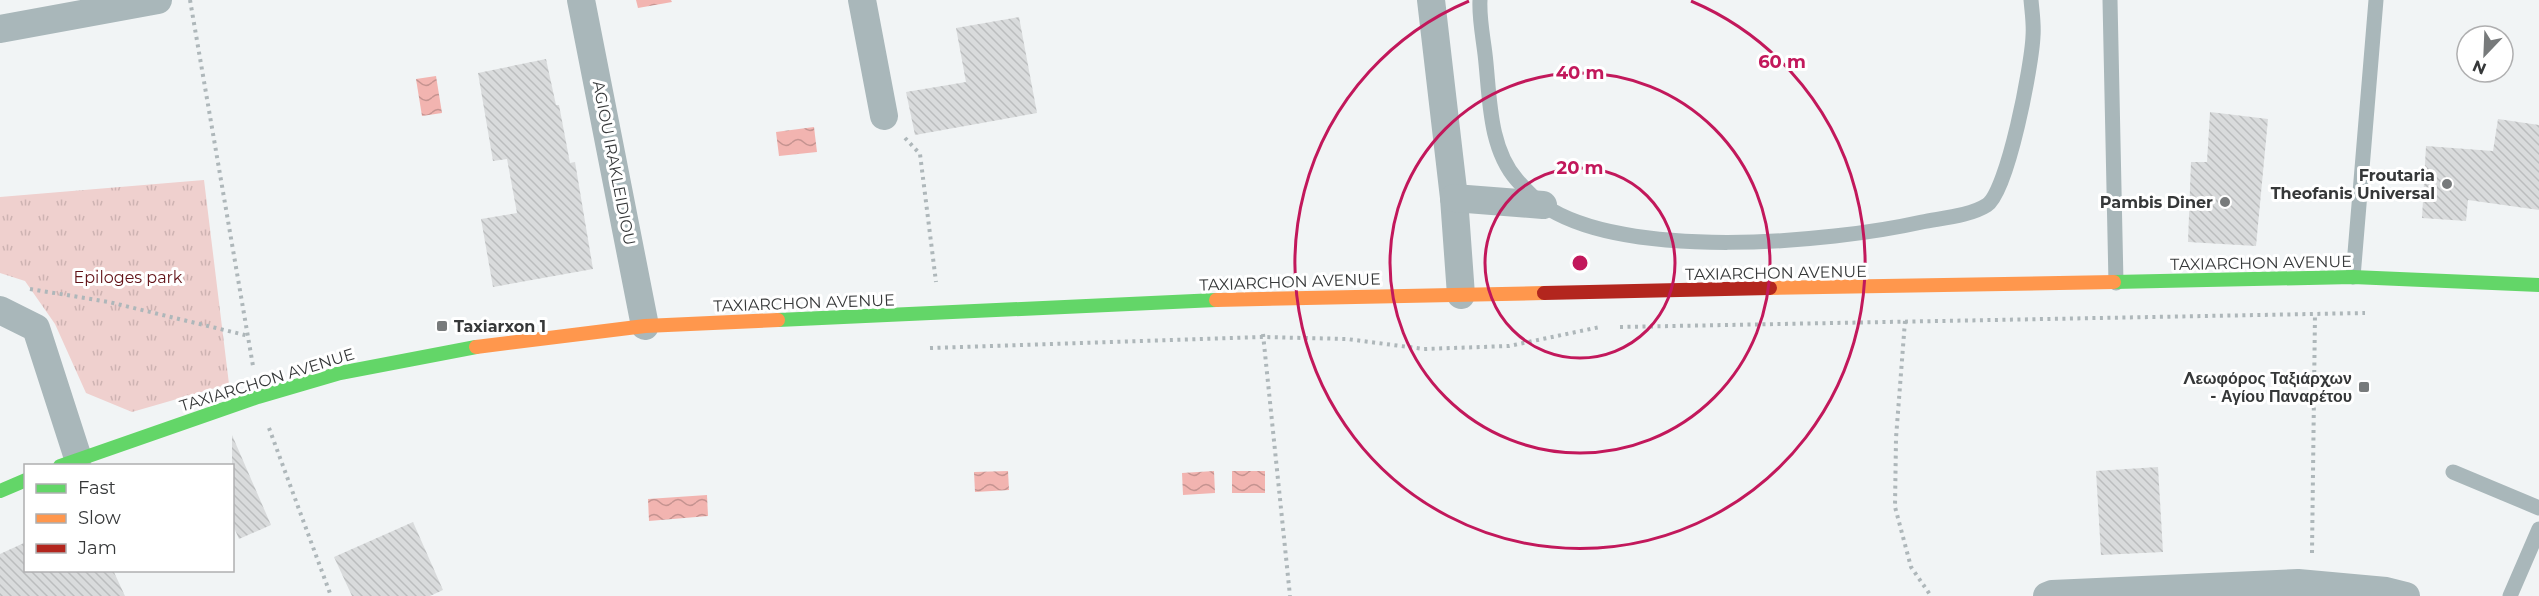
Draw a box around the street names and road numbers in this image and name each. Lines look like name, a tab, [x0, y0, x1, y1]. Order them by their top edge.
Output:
street label: AGIOU IRAKLEIDIOU	[589, 79, 639, 247]
street label: TAXIARCHON AVENUE	[2170, 252, 2352, 274]
street label: TAXIARCHON AVENUE	[1685, 262, 1867, 284]
street label: TAXIARCHON AVENUE	[1199, 269, 1381, 295]
street label: TAXIARCHON AVENUE	[713, 290, 895, 316]
street label: TAXIARCHON AVENUE	[177, 344, 357, 416]

